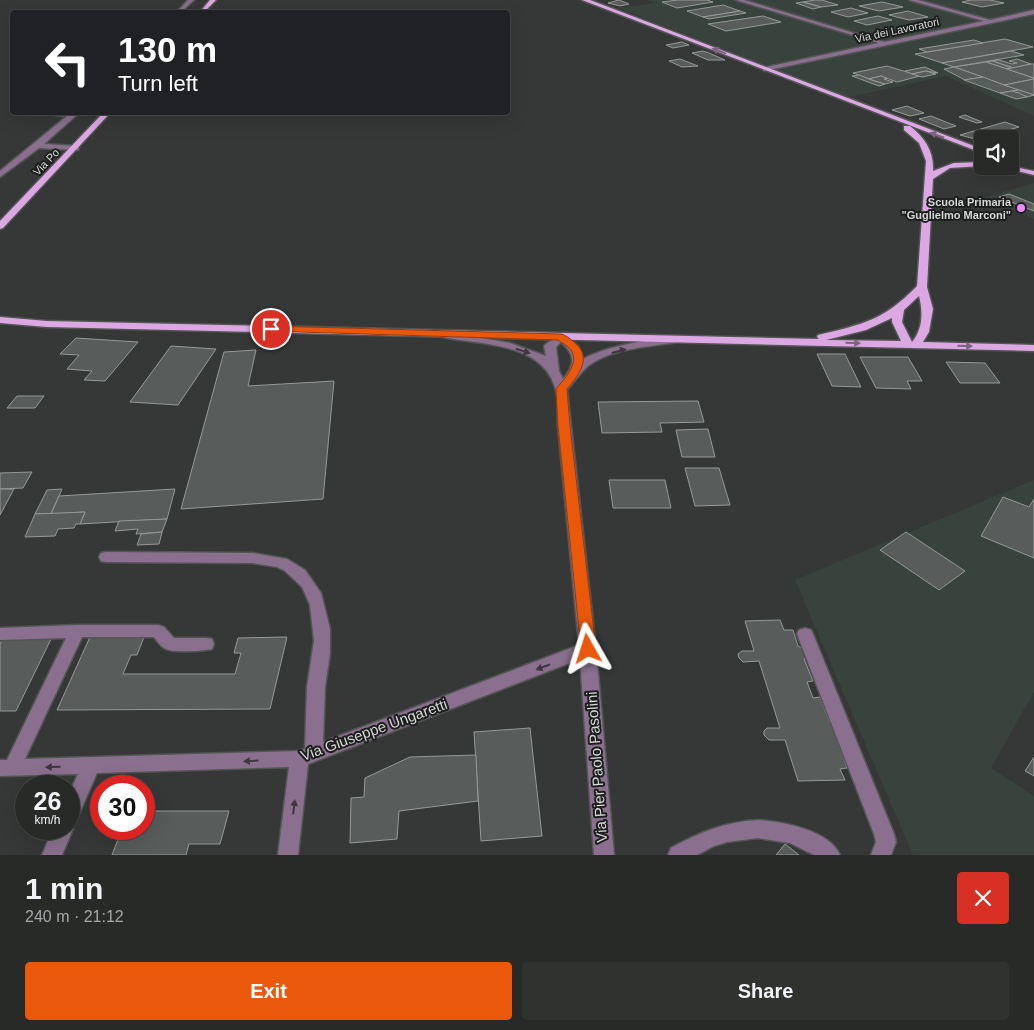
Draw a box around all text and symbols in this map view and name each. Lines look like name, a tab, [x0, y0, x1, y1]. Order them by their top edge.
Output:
street label: Via dei Lavoratori	[854, 15, 940, 45]
icon: left	[35, 30, 100, 95]
text: 130 m	[118, 30, 217, 69]
one-way arrow	[711, 47, 726, 55]
text: Turn left	[118, 71, 198, 96]
map controls	[974, 130, 1019, 175]
button: sound	[974, 130, 1019, 175]
one-way arrow	[929, 131, 944, 139]
street label: Via Po	[30, 146, 62, 178]
place label: Scuola Primaria "Guglielmo Marconi"	[902, 196, 1012, 221]
marker: Scuola Primaria "Guglielmo Marconi"	[1015, 202, 1027, 214]
pin	[250, 308, 292, 350]
icon: arrive	[257, 315, 285, 343]
one-way arrow	[846, 340, 862, 348]
one-way arrow	[957, 343, 973, 351]
one-way arrow	[611, 347, 627, 355]
one-way arrow	[516, 348, 531, 356]
position arrow	[561, 622, 613, 674]
one-way arrow	[535, 663, 550, 671]
street label: Via Pier Paolo Pasolini	[583, 691, 610, 843]
street label: Via Giuseppe Ungaretti	[298, 695, 449, 764]
one-way arrow	[242, 758, 258, 766]
one-way arrow	[45, 763, 61, 771]
speed limit sign: 30	[90, 775, 155, 840]
text: 26	[34, 787, 61, 815]
one-way arrow	[290, 799, 298, 815]
text: km/h	[34, 813, 61, 827]
text: 1 min	[25, 872, 103, 905]
button: close	[957, 872, 1009, 924]
text: 240 m · 21:12	[25, 908, 124, 925]
button: Exit	[25, 962, 512, 1020]
button: Share	[522, 962, 1009, 1020]

